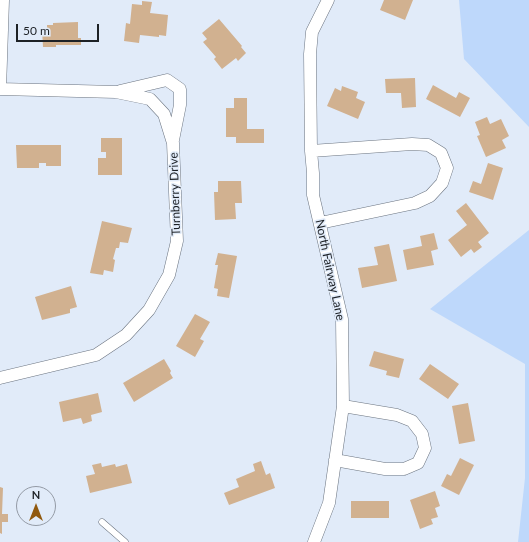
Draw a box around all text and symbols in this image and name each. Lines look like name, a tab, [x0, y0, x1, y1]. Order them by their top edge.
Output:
scale bar	[18, 16, 101, 42]
text: 50 m	[23, 23, 50, 38]
street label: Turnberry Drive	[166, 152, 184, 236]
street label: North Fairway Lane	[312, 218, 348, 322]
north arrow	[16, 486, 56, 526]
text: N	[32, 488, 40, 501]

